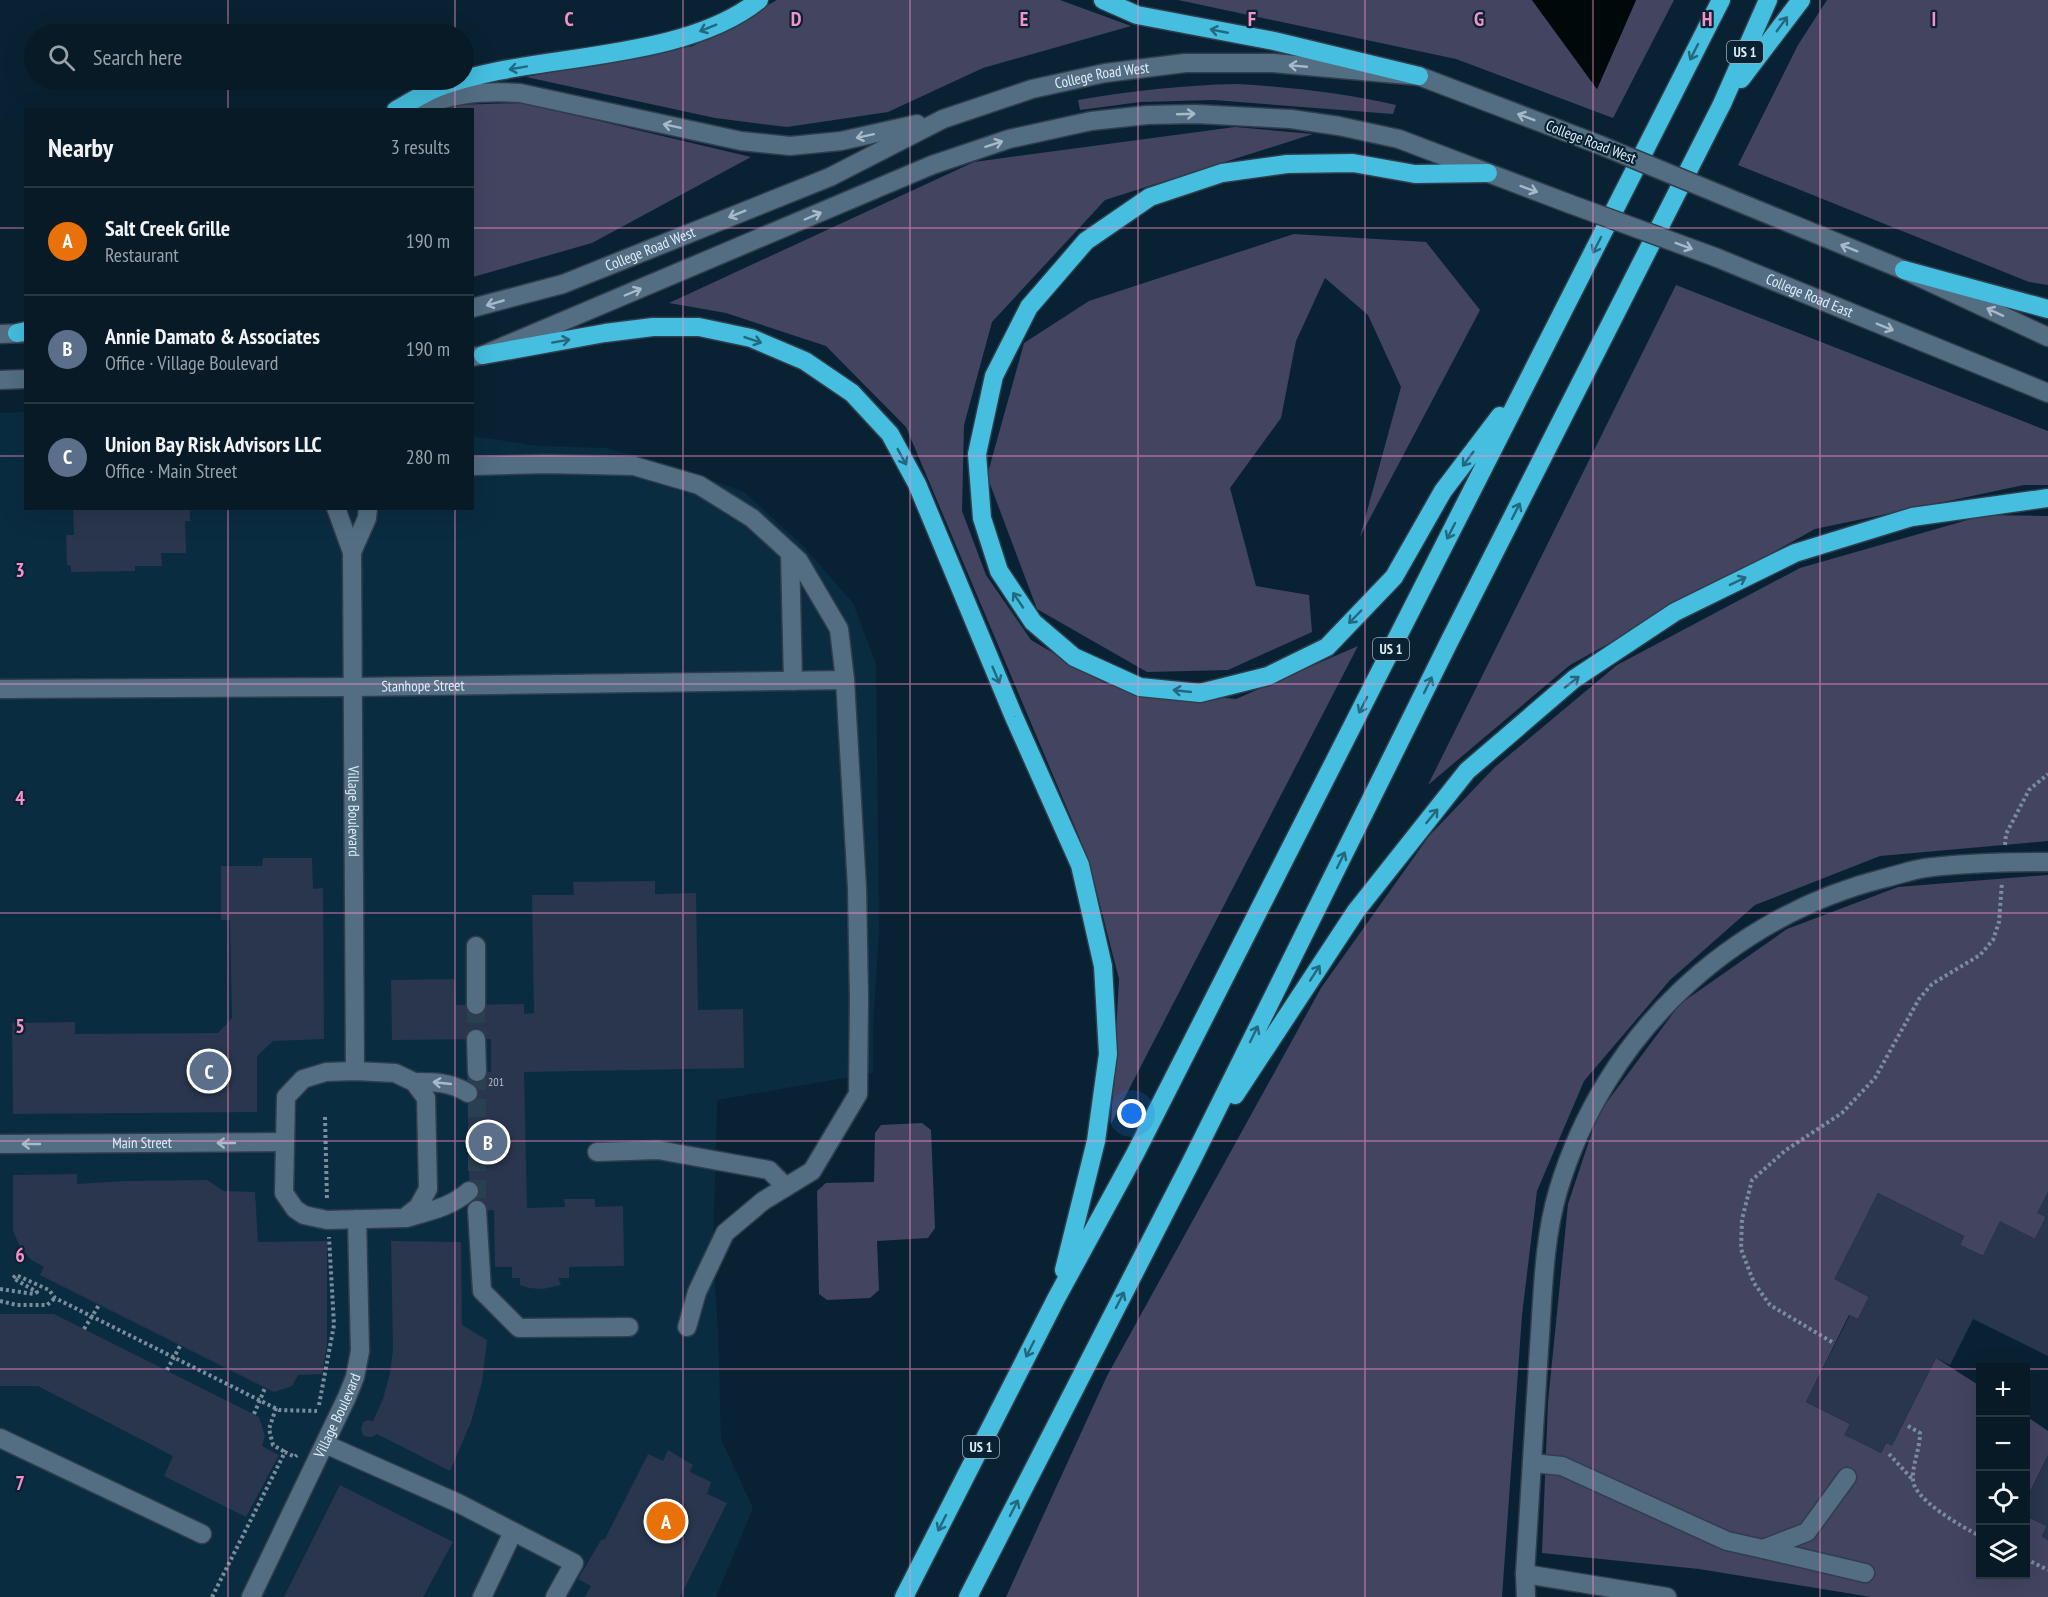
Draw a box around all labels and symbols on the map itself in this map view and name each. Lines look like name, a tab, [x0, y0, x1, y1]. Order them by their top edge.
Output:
text: C	[564, 6, 574, 32]
text: D	[791, 6, 802, 32]
text: E	[1020, 6, 1028, 32]
text: F	[1248, 6, 1256, 32]
text: G	[1474, 6, 1484, 32]
text: H	[1702, 6, 1712, 32]
text: I	[1932, 6, 1936, 32]
one-way arrow	[1776, 16, 1788, 32]
one-way arrow	[700, 23, 718, 34]
one-way arrow	[1209, 25, 1229, 36]
road number: US 1	[1727, 41, 1763, 63]
one-way arrow	[1688, 43, 1700, 61]
street label: College Road West	[1053, 58, 1150, 93]
one-way arrow	[1288, 60, 1308, 71]
one-way arrow	[509, 63, 528, 74]
one-way arrow	[1175, 108, 1195, 120]
one-way arrow	[1517, 110, 1536, 121]
street label: College Road West	[1543, 116, 1639, 167]
one-way arrow	[663, 120, 682, 132]
one-way arrow	[856, 130, 875, 142]
one-way arrow	[984, 138, 1003, 149]
one-way arrow	[1519, 184, 1538, 195]
one-way arrow	[728, 209, 747, 220]
one-way arrow	[803, 210, 822, 221]
street label: College Road West	[602, 222, 698, 275]
one-way arrow	[1590, 235, 1602, 253]
one-way arrow	[1674, 241, 1693, 252]
one-way arrow	[1841, 242, 1859, 253]
street label: College Road East	[1763, 269, 1856, 321]
one-way arrow	[624, 285, 642, 297]
one-way arrow	[486, 297, 505, 309]
one-way arrow	[1986, 306, 2004, 318]
one-way arrow	[1876, 322, 1894, 333]
one-way arrow	[550, 335, 570, 346]
one-way arrow	[743, 335, 762, 346]
one-way arrow	[896, 448, 908, 465]
one-way arrow	[1461, 450, 1474, 466]
one-way arrow	[1510, 503, 1522, 520]
one-way arrow	[1445, 522, 1457, 539]
text: 3	[15, 557, 25, 583]
one-way arrow	[1729, 575, 1747, 586]
one-way arrow	[1012, 592, 1024, 609]
one-way arrow	[1349, 609, 1363, 624]
road number: US 1	[1373, 638, 1409, 660]
one-way arrow	[991, 665, 1002, 683]
street label: Stanhope Street	[381, 675, 465, 696]
one-way arrow	[1564, 675, 1580, 688]
one-way arrow	[1422, 677, 1434, 694]
one-way arrow	[1173, 685, 1193, 696]
one-way arrow	[1357, 695, 1368, 713]
street label: Village Boulevard	[344, 765, 364, 857]
text: 4	[15, 785, 25, 811]
one-way arrow	[1425, 808, 1438, 824]
one-way arrow	[1336, 851, 1348, 869]
one-way arrow	[1309, 964, 1322, 981]
text: 5	[15, 1013, 25, 1039]
one-way arrow	[1249, 1026, 1261, 1044]
pin: C	[190, 1048, 228, 1094]
house number: 201	[488, 1074, 504, 1089]
one-way arrow	[433, 1077, 452, 1088]
your location	[1117, 1099, 1146, 1128]
pin: B	[468, 1120, 508, 1164]
street label: Main Street	[112, 1133, 172, 1152]
one-way arrow	[216, 1137, 236, 1149]
one-way arrow	[21, 1138, 41, 1150]
text: 6	[15, 1242, 25, 1268]
one-way arrow	[1115, 1292, 1126, 1310]
one-way arrow	[1024, 1339, 1036, 1357]
street label: Village Boulevard	[309, 1370, 365, 1462]
road number: US 1	[963, 1436, 999, 1458]
text: 7	[15, 1470, 25, 1496]
pin: A	[646, 1498, 686, 1544]
one-way arrow	[1009, 1499, 1020, 1517]
one-way arrow	[936, 1513, 947, 1531]

